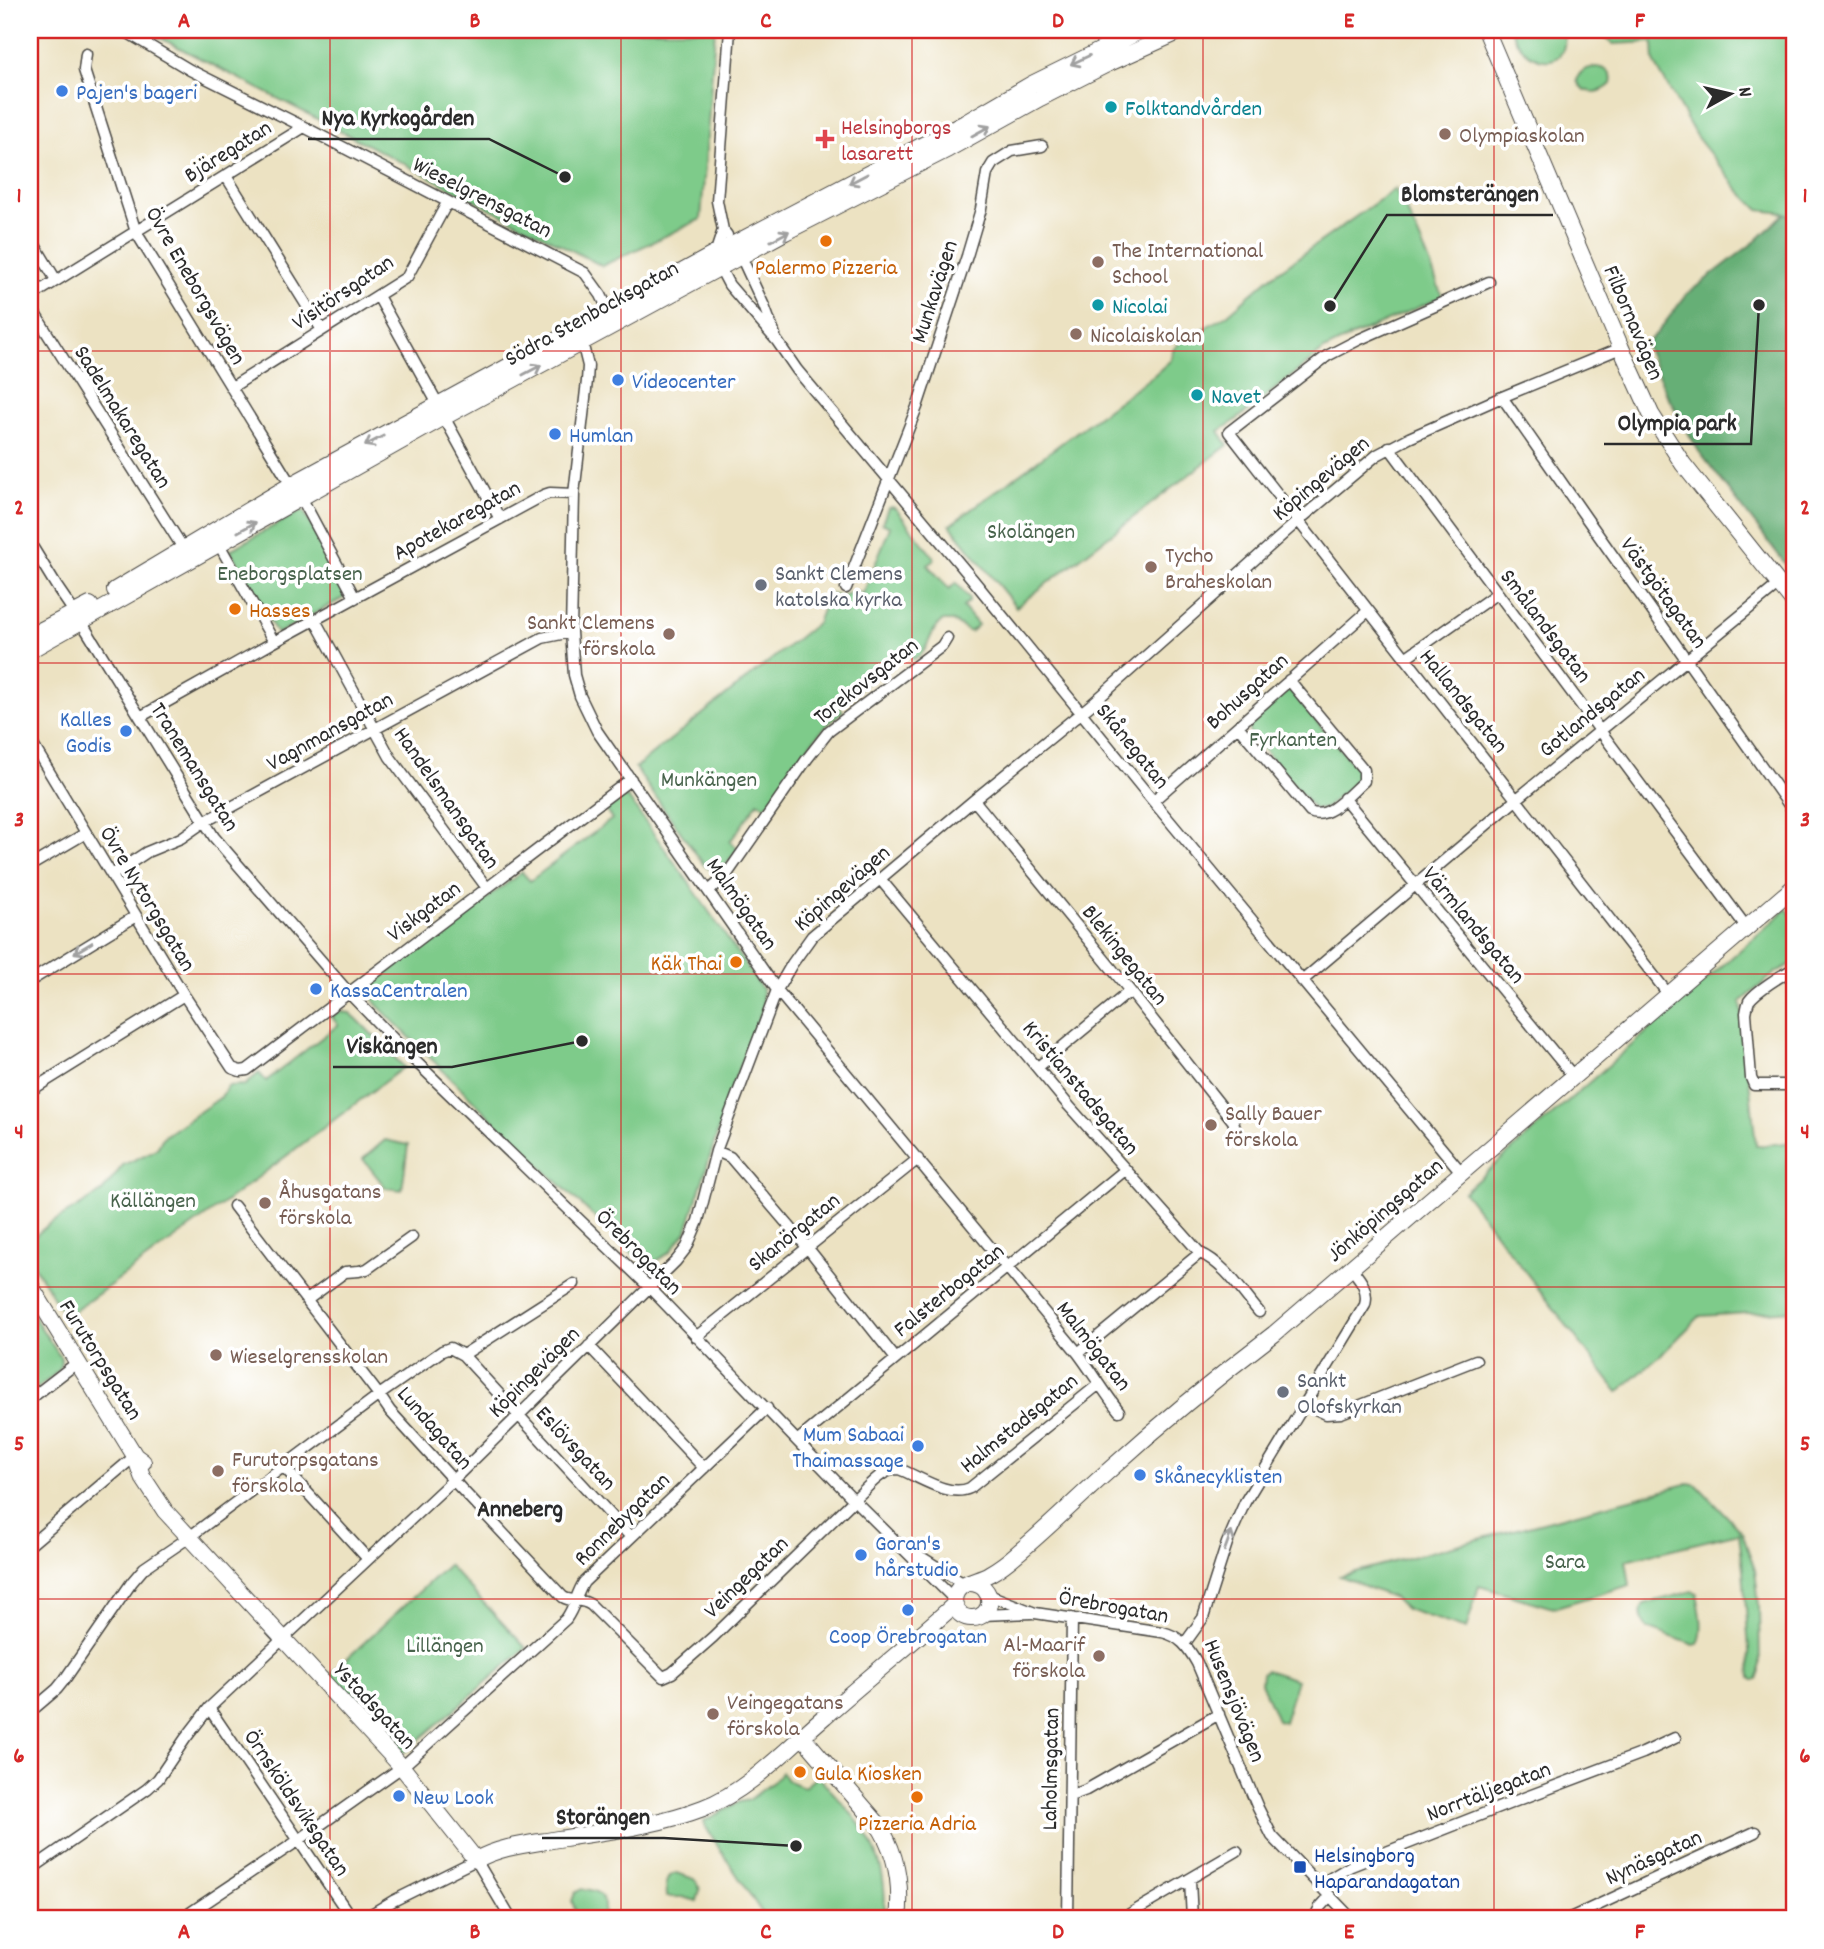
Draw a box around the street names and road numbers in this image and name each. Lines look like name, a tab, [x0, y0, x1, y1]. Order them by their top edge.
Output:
street label: Bjäregatan	[179, 113, 279, 193]
street label: Wieselgrensgatan	[406, 150, 557, 248]
street label: Övre Eneborgsvägen	[135, 202, 253, 372]
street label: Munkavägen	[904, 237, 968, 348]
street label: Visitörsgatan	[286, 248, 402, 340]
street label: Södra Stenbocksgatan	[500, 253, 686, 377]
street label: Filbornavägen	[1593, 261, 1671, 386]
street label: Sadelmakaregatan	[64, 340, 178, 496]
street label: Köpingevägen	[1266, 429, 1378, 530]
street label: Apotekaregatan	[388, 473, 528, 571]
street label: Västgötagatan	[1610, 531, 1714, 657]
street label: Smålandsgatan	[1490, 563, 1598, 691]
street label: Torekovsgatan	[807, 631, 927, 734]
street label: Hallandsgatan	[1410, 643, 1515, 762]
street label: Bohusgatan	[1199, 646, 1297, 739]
street label: Gotlandsgatan	[1533, 660, 1654, 767]
street label: Vagnmansgatan	[261, 685, 400, 781]
street label: Tranemansgatan	[140, 697, 246, 839]
street label: Skånegatan	[1086, 697, 1176, 797]
street label: Handelsmansgatan	[384, 721, 507, 877]
street label: Övre Nytorgsgatan	[89, 821, 203, 979]
street label: Köpingevägen	[788, 838, 899, 941]
street label: Malmögatan	[696, 852, 784, 958]
street label: Värmlandsgatan	[1413, 860, 1532, 992]
street label: Viskgatan	[381, 874, 469, 952]
street label: Blekingegatan	[1072, 899, 1174, 1014]
street label: Kristianstadsgatan	[1013, 1015, 1146, 1164]
street label: Jönköpingsgatan	[1321, 1152, 1452, 1272]
street label: Skanörgatan	[742, 1186, 849, 1281]
street label: Örebrogatan	[587, 1203, 688, 1304]
street label: Falsterbogatan	[888, 1237, 1013, 1347]
street label: Furutorpsgatan	[49, 1294, 149, 1428]
street label: Malmögatan	[1046, 1295, 1138, 1399]
street label: Köpingevägen	[482, 1320, 589, 1427]
street label: Halmstadsgatan	[954, 1367, 1087, 1483]
street label: Lundagatan	[387, 1380, 479, 1479]
street label: Eslövsgatan	[526, 1399, 623, 1499]
street label: Ronnebygatan	[568, 1466, 679, 1575]
street label: Veingegatan	[697, 1529, 797, 1628]
street label: Örebrogatan	[1056, 1583, 1171, 1634]
street label: Husensjövägen	[1193, 1635, 1272, 1768]
street label: Ystadsgatan	[324, 1656, 423, 1758]
street label: Laholmsgatan	[1035, 1707, 1070, 1831]
street label: Örnsköldsviksgatan	[234, 1724, 356, 1884]
street label: Norrtäljegatan	[1422, 1754, 1556, 1832]
street label: Nynäsgatan	[1601, 1822, 1708, 1896]

